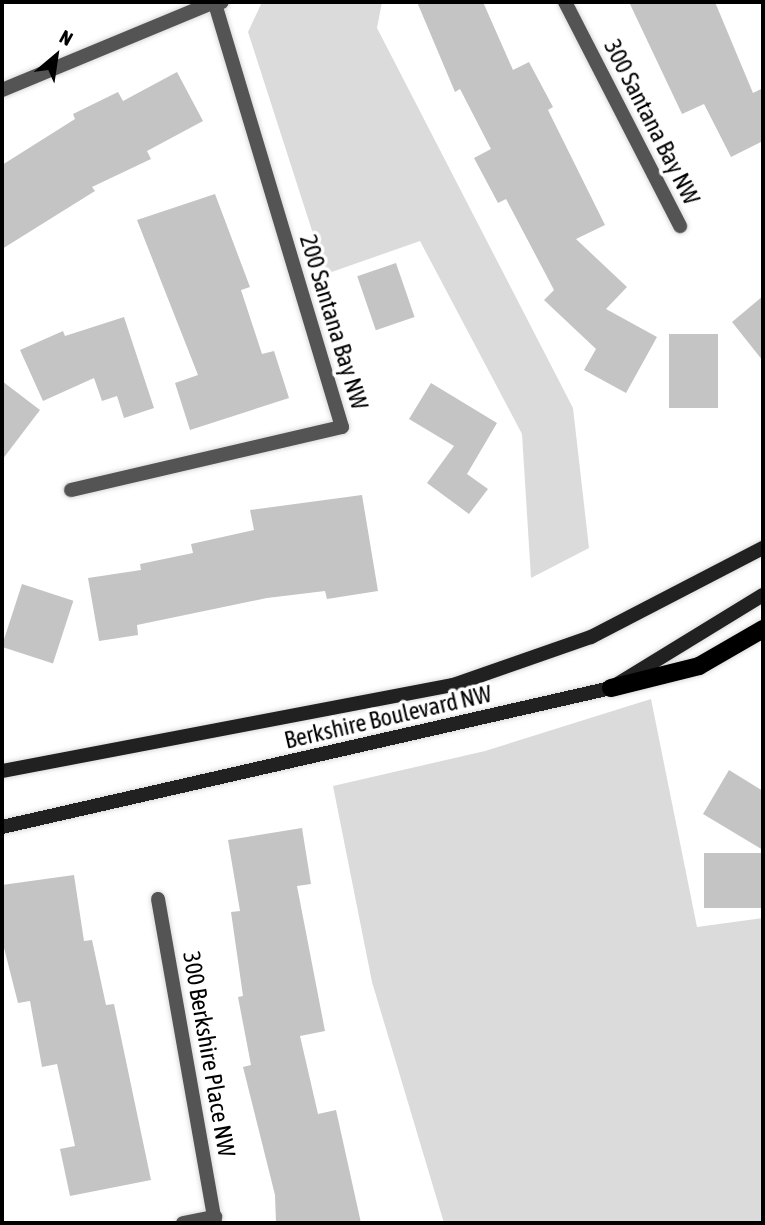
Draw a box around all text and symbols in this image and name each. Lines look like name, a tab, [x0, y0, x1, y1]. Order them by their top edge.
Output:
north arrow	[21, 21, 91, 91]
text: N	[56, 25, 76, 50]
street label: 300 Santana Bay NW	[598, 35, 706, 209]
street label: 200 Santana Bay NW	[294, 231, 374, 413]
street label: Berkshire Boulevard NW	[282, 679, 494, 755]
street label: 300 Berkshire Place NW	[177, 949, 241, 1159]

